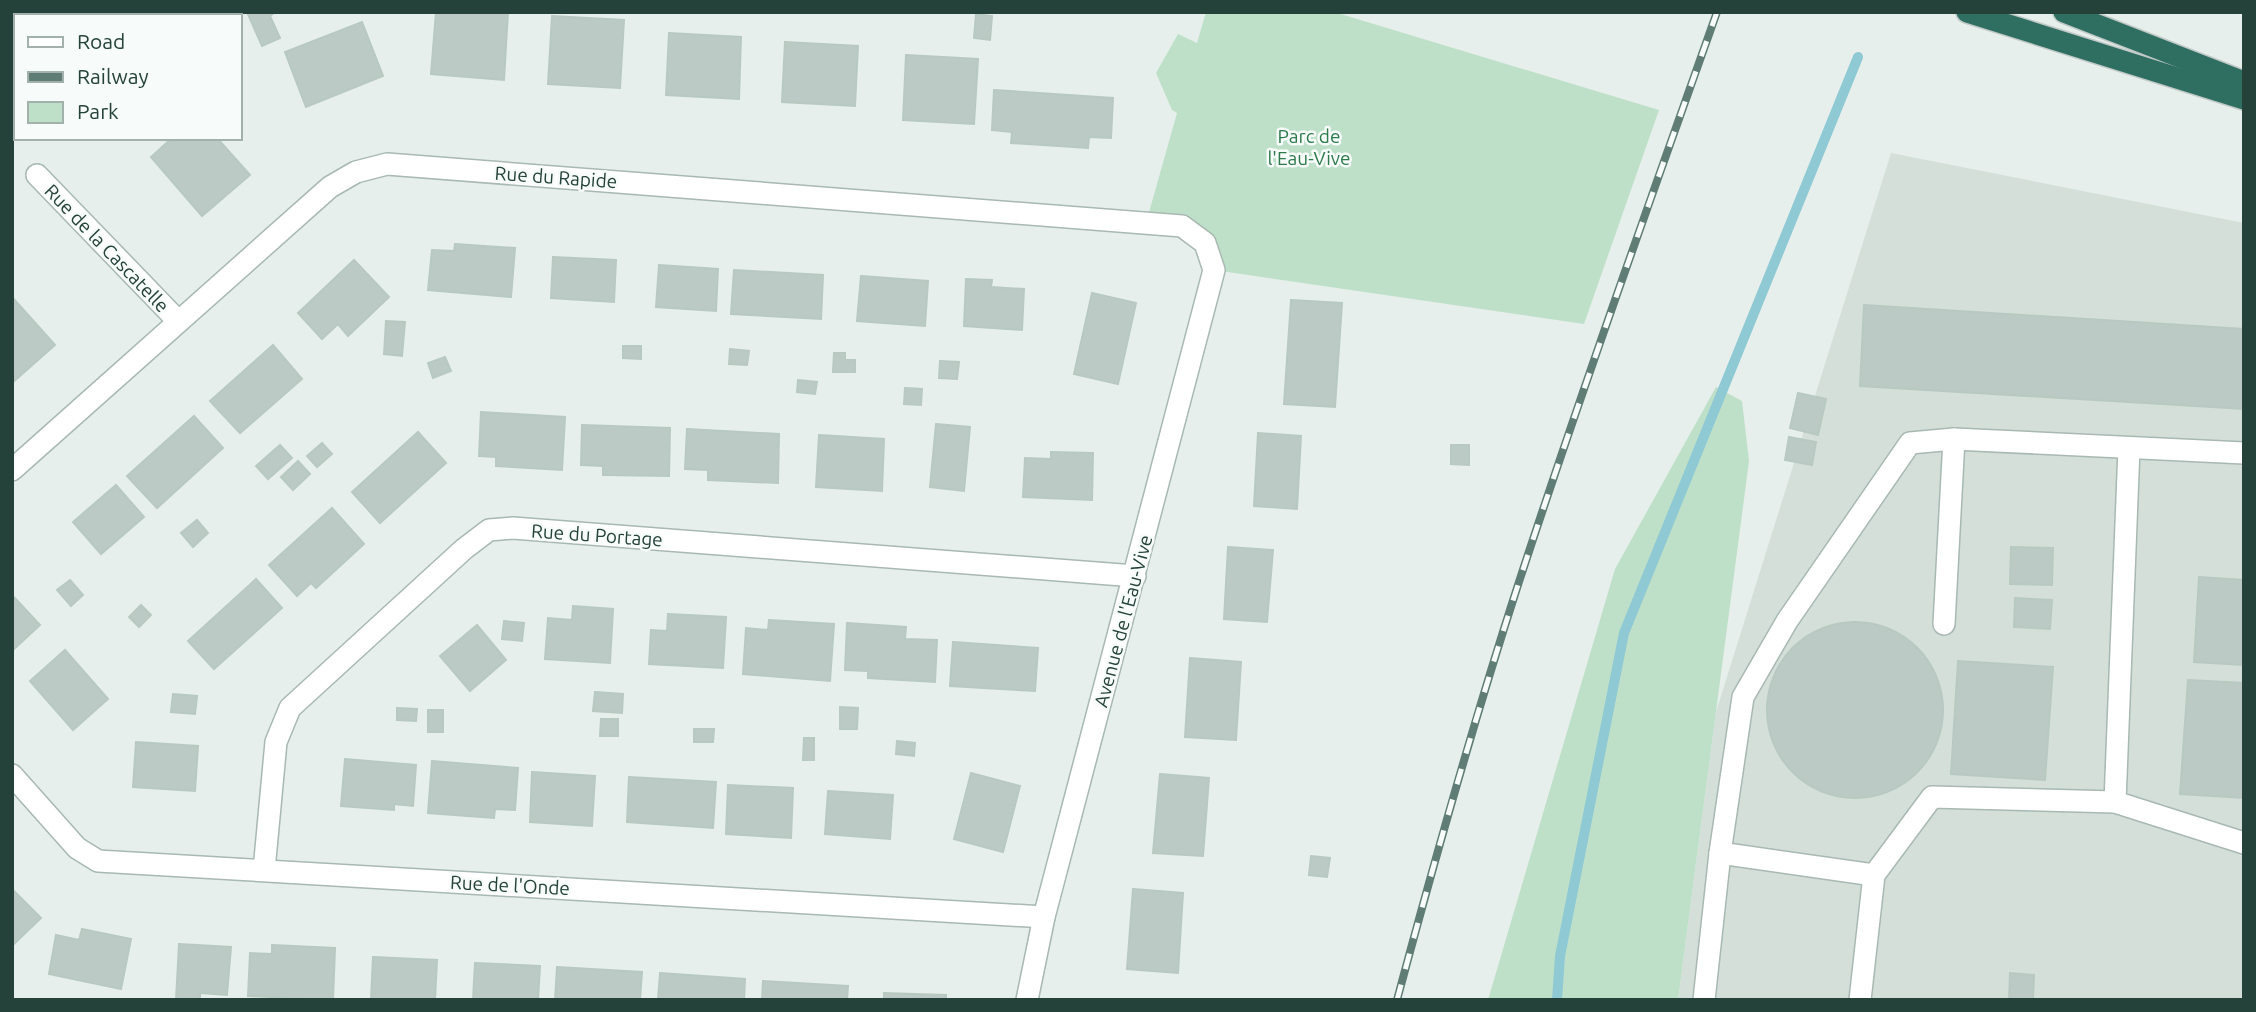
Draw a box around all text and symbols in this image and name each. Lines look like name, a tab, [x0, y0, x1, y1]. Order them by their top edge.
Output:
legend	[14, 14, 242, 140]
text: Road	[77, 29, 125, 53]
text: Railway	[77, 64, 149, 88]
text: Park	[77, 99, 119, 123]
park label: Parc de l'Eau-Vive	[1267, 125, 1351, 169]
street label: Rue du Rapide	[494, 162, 618, 192]
street label: Rue de la Cascatelle	[40, 180, 174, 316]
street label: Rue du Portage	[530, 519, 664, 551]
street label: Avenue de l'Eau-Vive	[1089, 532, 1157, 710]
street label: Rue de l'Onde	[449, 871, 571, 899]

